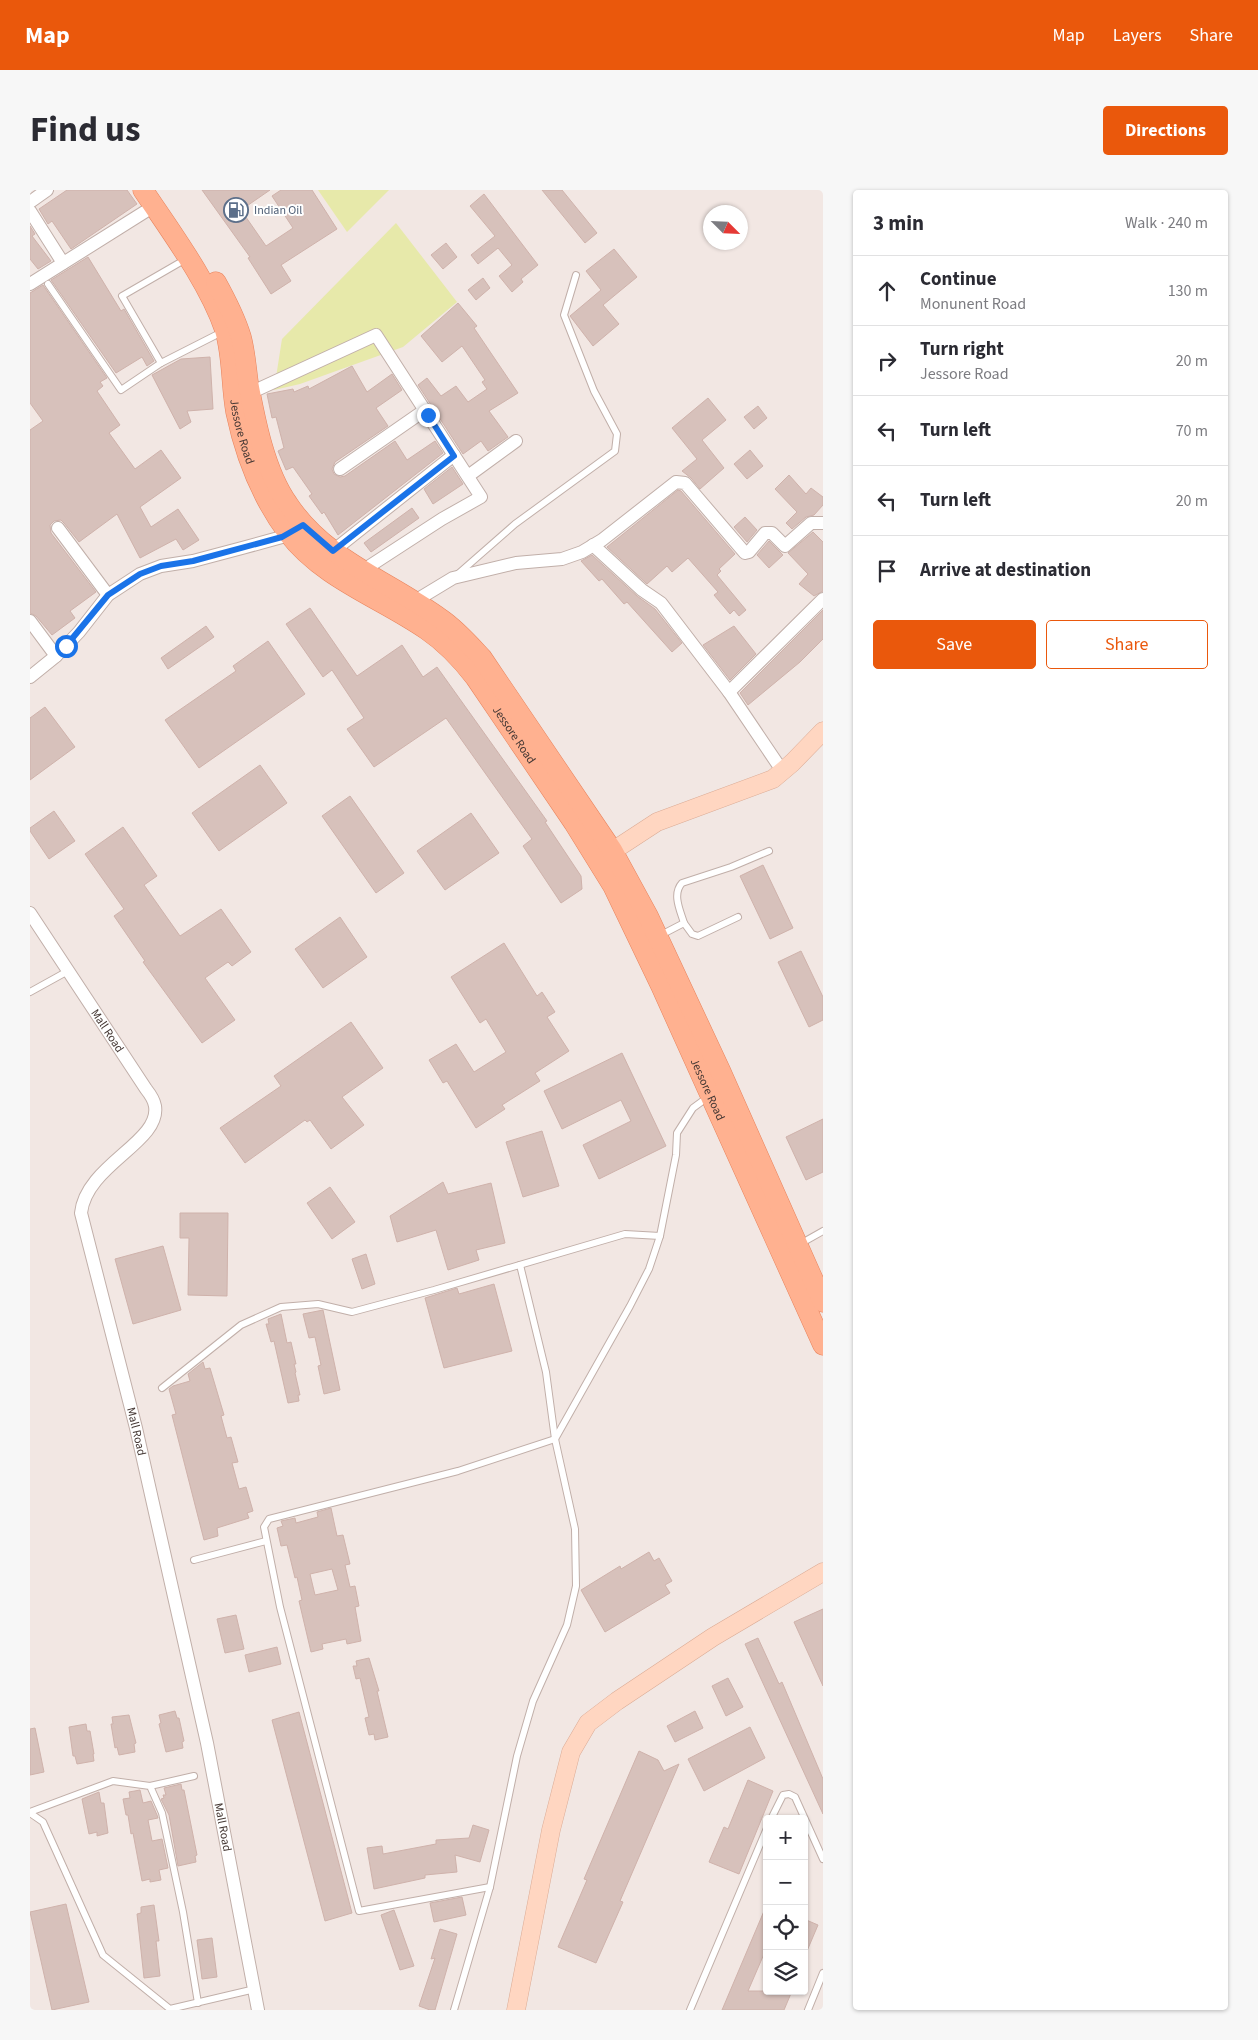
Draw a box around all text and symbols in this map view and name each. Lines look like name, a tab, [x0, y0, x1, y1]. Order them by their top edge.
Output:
text: Map	[25, 18, 70, 53]
text: Map	[1053, 23, 1085, 48]
text: Layers	[1113, 23, 1162, 48]
text: Share	[1190, 23, 1233, 48]
text: Find us	[30, 105, 140, 155]
button: Directions	[1103, 106, 1228, 155]
fuel station icon: Indian Oil	[223, 197, 249, 223]
place label: Indian Oil	[254, 202, 302, 219]
north arrow	[703, 205, 748, 250]
text: 3 min	[873, 208, 924, 238]
text: Walk · 240 m	[1125, 212, 1208, 234]
text: Continue	[920, 266, 997, 293]
icon: ahead	[873, 277, 901, 305]
text: 130 m	[1168, 280, 1208, 302]
text: Monunent Road	[920, 293, 1026, 315]
text: Turn right	[920, 336, 1004, 363]
icon: right	[873, 347, 901, 375]
text: 20 m	[1176, 350, 1208, 372]
text: Jessore Road	[920, 363, 1009, 385]
street label: Jessore Road	[225, 398, 258, 467]
route end	[417, 404, 440, 427]
icon: left	[873, 417, 901, 445]
text: Turn left	[920, 417, 991, 444]
text: 70 m	[1176, 420, 1208, 442]
icon: left	[873, 487, 901, 515]
text: Turn left	[920, 487, 991, 514]
text: 20 m	[1176, 490, 1208, 512]
icon: arrive	[873, 557, 901, 585]
text: Arrive at destination	[920, 557, 1091, 584]
button: Save	[873, 620, 1036, 669]
button: Share	[1046, 620, 1208, 669]
route start	[55, 635, 78, 658]
street label: Jessore Road	[488, 703, 539, 767]
street label: Mall Road	[87, 1006, 128, 1056]
street label: Jessore Road	[686, 1056, 729, 1123]
street label: Mall Road	[122, 1406, 150, 1457]
street label: Mall Road	[210, 1801, 236, 1853]
map controls	[763, 1815, 808, 1995]
button: +	[763, 1815, 808, 1860]
button: −	[763, 1860, 808, 1905]
button: locate	[763, 1905, 808, 1950]
button: layers	[763, 1950, 808, 1995]

